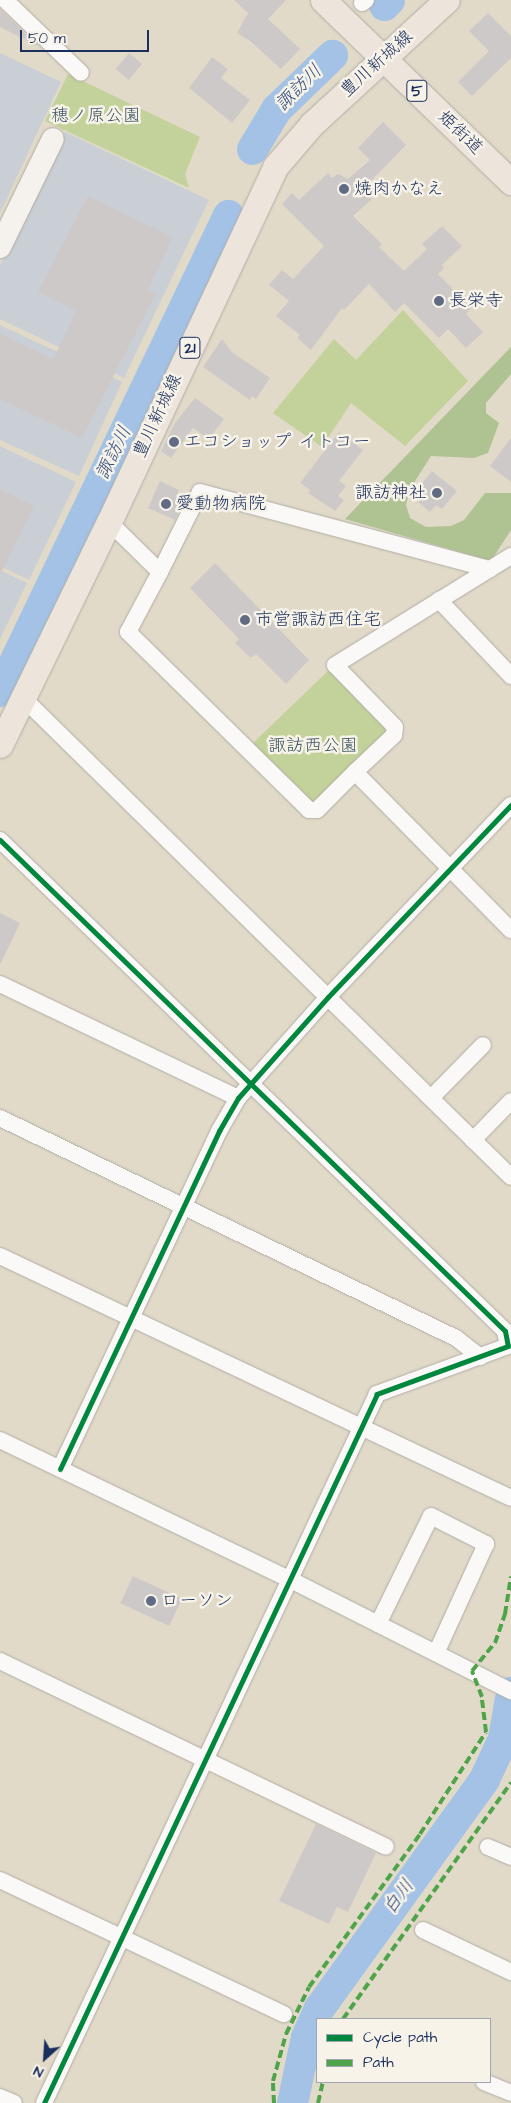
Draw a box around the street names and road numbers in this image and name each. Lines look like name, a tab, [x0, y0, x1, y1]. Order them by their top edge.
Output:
street label: 豊川新城線	[336, 26, 418, 102]
road number: 5	[406, 78, 428, 104]
street label: 姫街道	[433, 106, 487, 160]
road number: 21	[179, 334, 201, 362]
street label: 豊川新城線	[129, 371, 187, 461]

